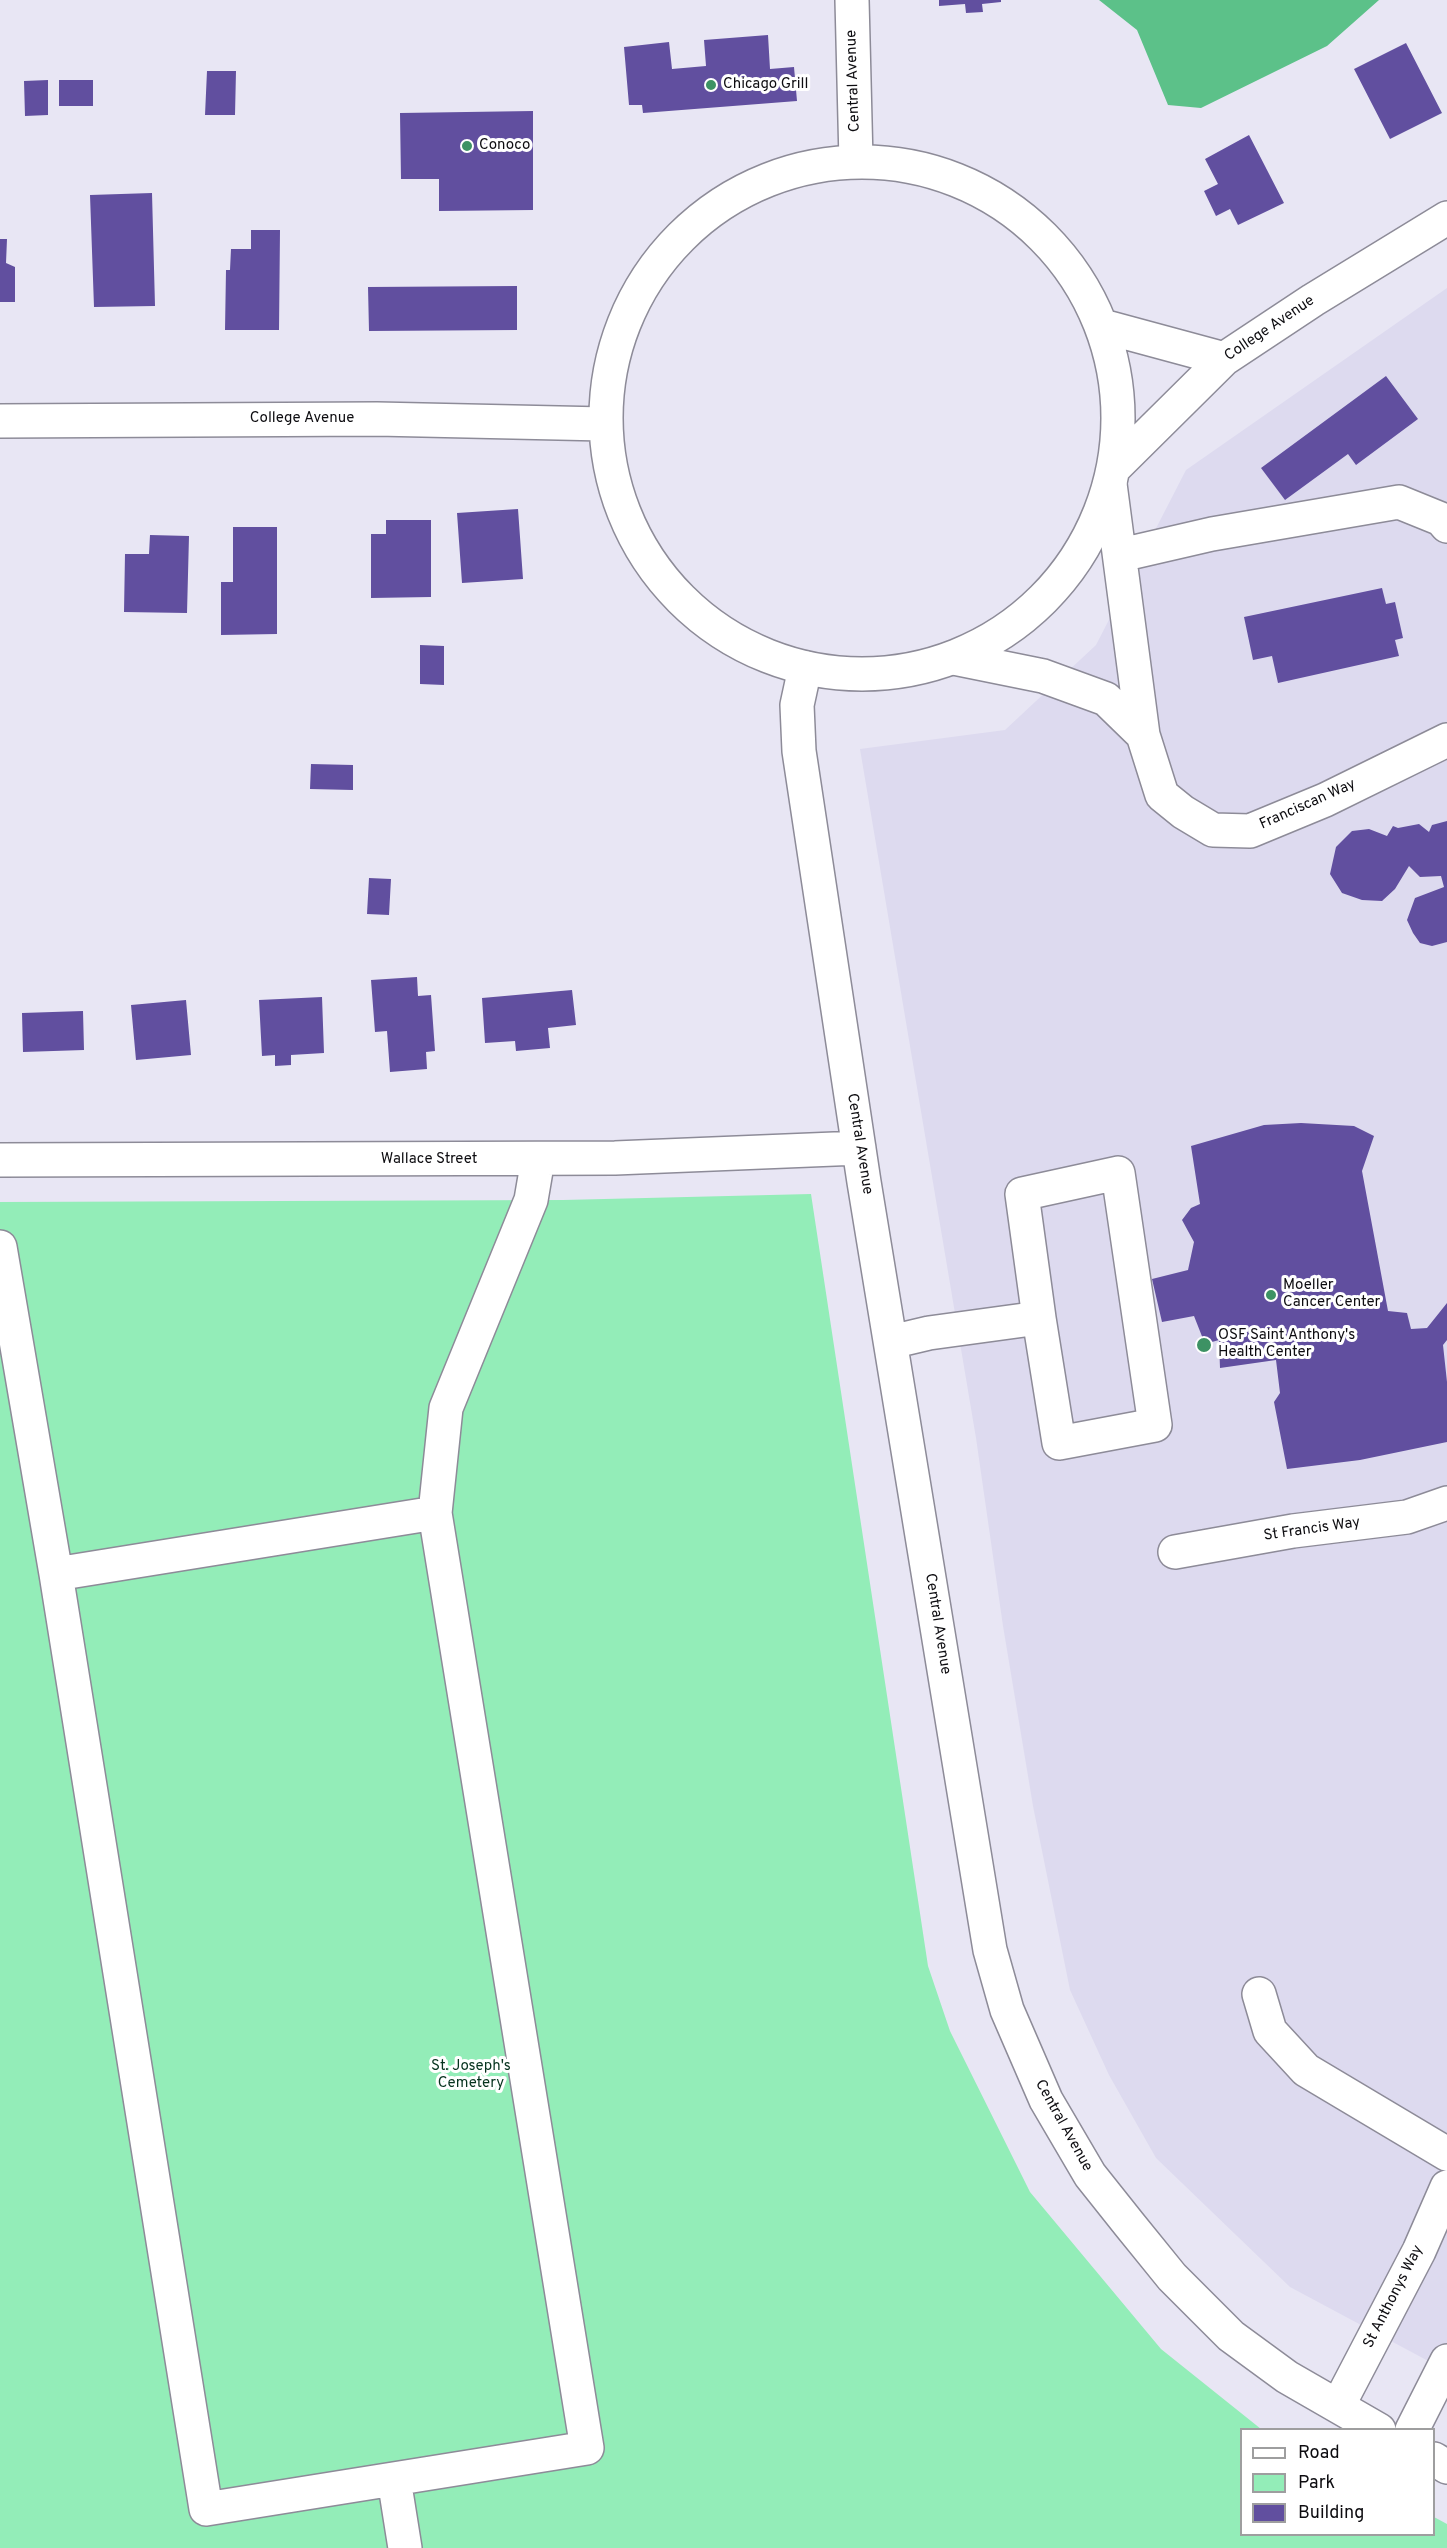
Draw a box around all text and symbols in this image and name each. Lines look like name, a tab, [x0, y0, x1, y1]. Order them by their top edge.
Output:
street label: Central Avenue	[843, 30, 865, 132]
place label: Chicago Grill	[723, 76, 808, 94]
marker: Chicago Grill	[704, 78, 718, 92]
place label: Conoco	[479, 137, 530, 155]
marker: Conoco	[460, 139, 474, 153]
street label: College Avenue	[1222, 292, 1318, 366]
street label: College Avenue	[250, 410, 354, 428]
street label: Franciscan Way	[1257, 776, 1359, 834]
street label: Central Avenue	[842, 1092, 876, 1196]
street label: Wallace Street	[381, 1151, 477, 1169]
place label: Moeller Cancer Center	[1283, 1277, 1380, 1312]
marker: Moeller Cancer Center	[1264, 1288, 1278, 1302]
place label: OSF Saint Anthony's Health Center	[1218, 1327, 1355, 1362]
marker: OSF Saint Anthony's Health Center	[1195, 1336, 1213, 1354]
street label: St Francis Way	[1262, 1514, 1362, 1546]
street label: Central Avenue	[920, 1572, 954, 1676]
park label: St. Joseph's Cemetery	[431, 2058, 511, 2093]
street label: Central Avenue	[1030, 2077, 1096, 2175]
street label: St Anthonys Way	[1360, 2242, 1428, 2352]
legend	[1240, 2428, 1435, 2536]
text: Road	[1298, 2442, 1340, 2465]
text: Park	[1298, 2472, 1335, 2495]
text: Building	[1298, 2502, 1364, 2525]

